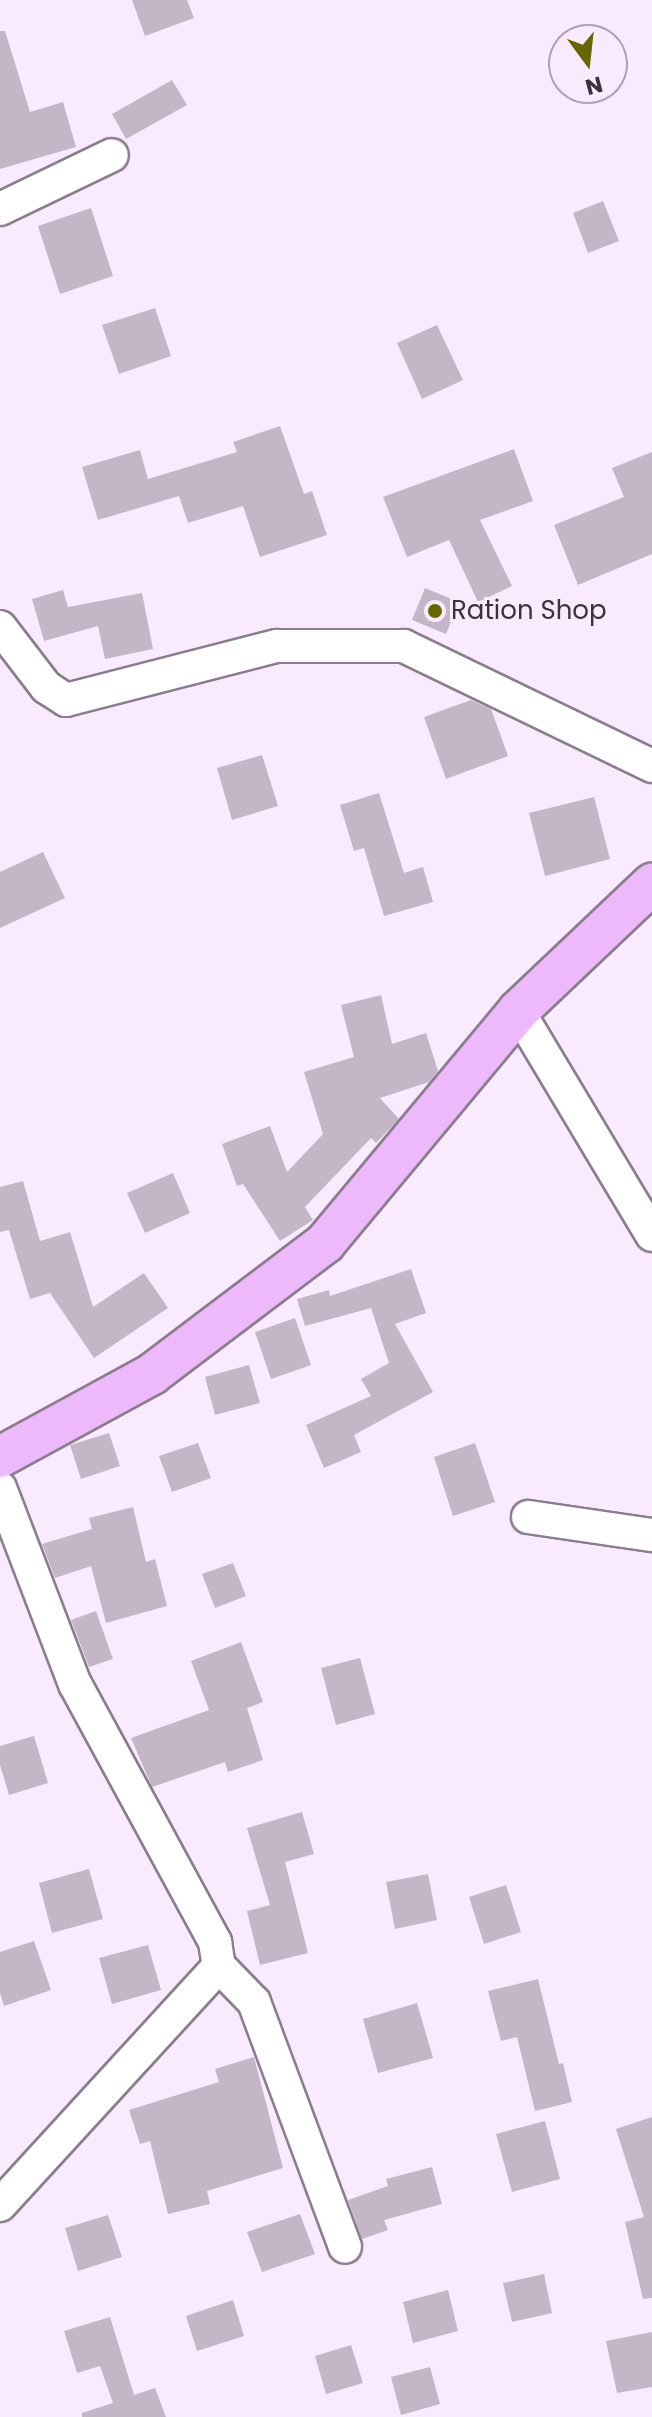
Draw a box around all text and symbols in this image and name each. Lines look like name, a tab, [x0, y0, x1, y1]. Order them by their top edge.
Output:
north arrow	[548, 24, 628, 104]
text: N	[582, 69, 606, 103]
place label: Ration Shop	[451, 595, 607, 627]
marker: Ration Shop	[426, 602, 444, 620]

